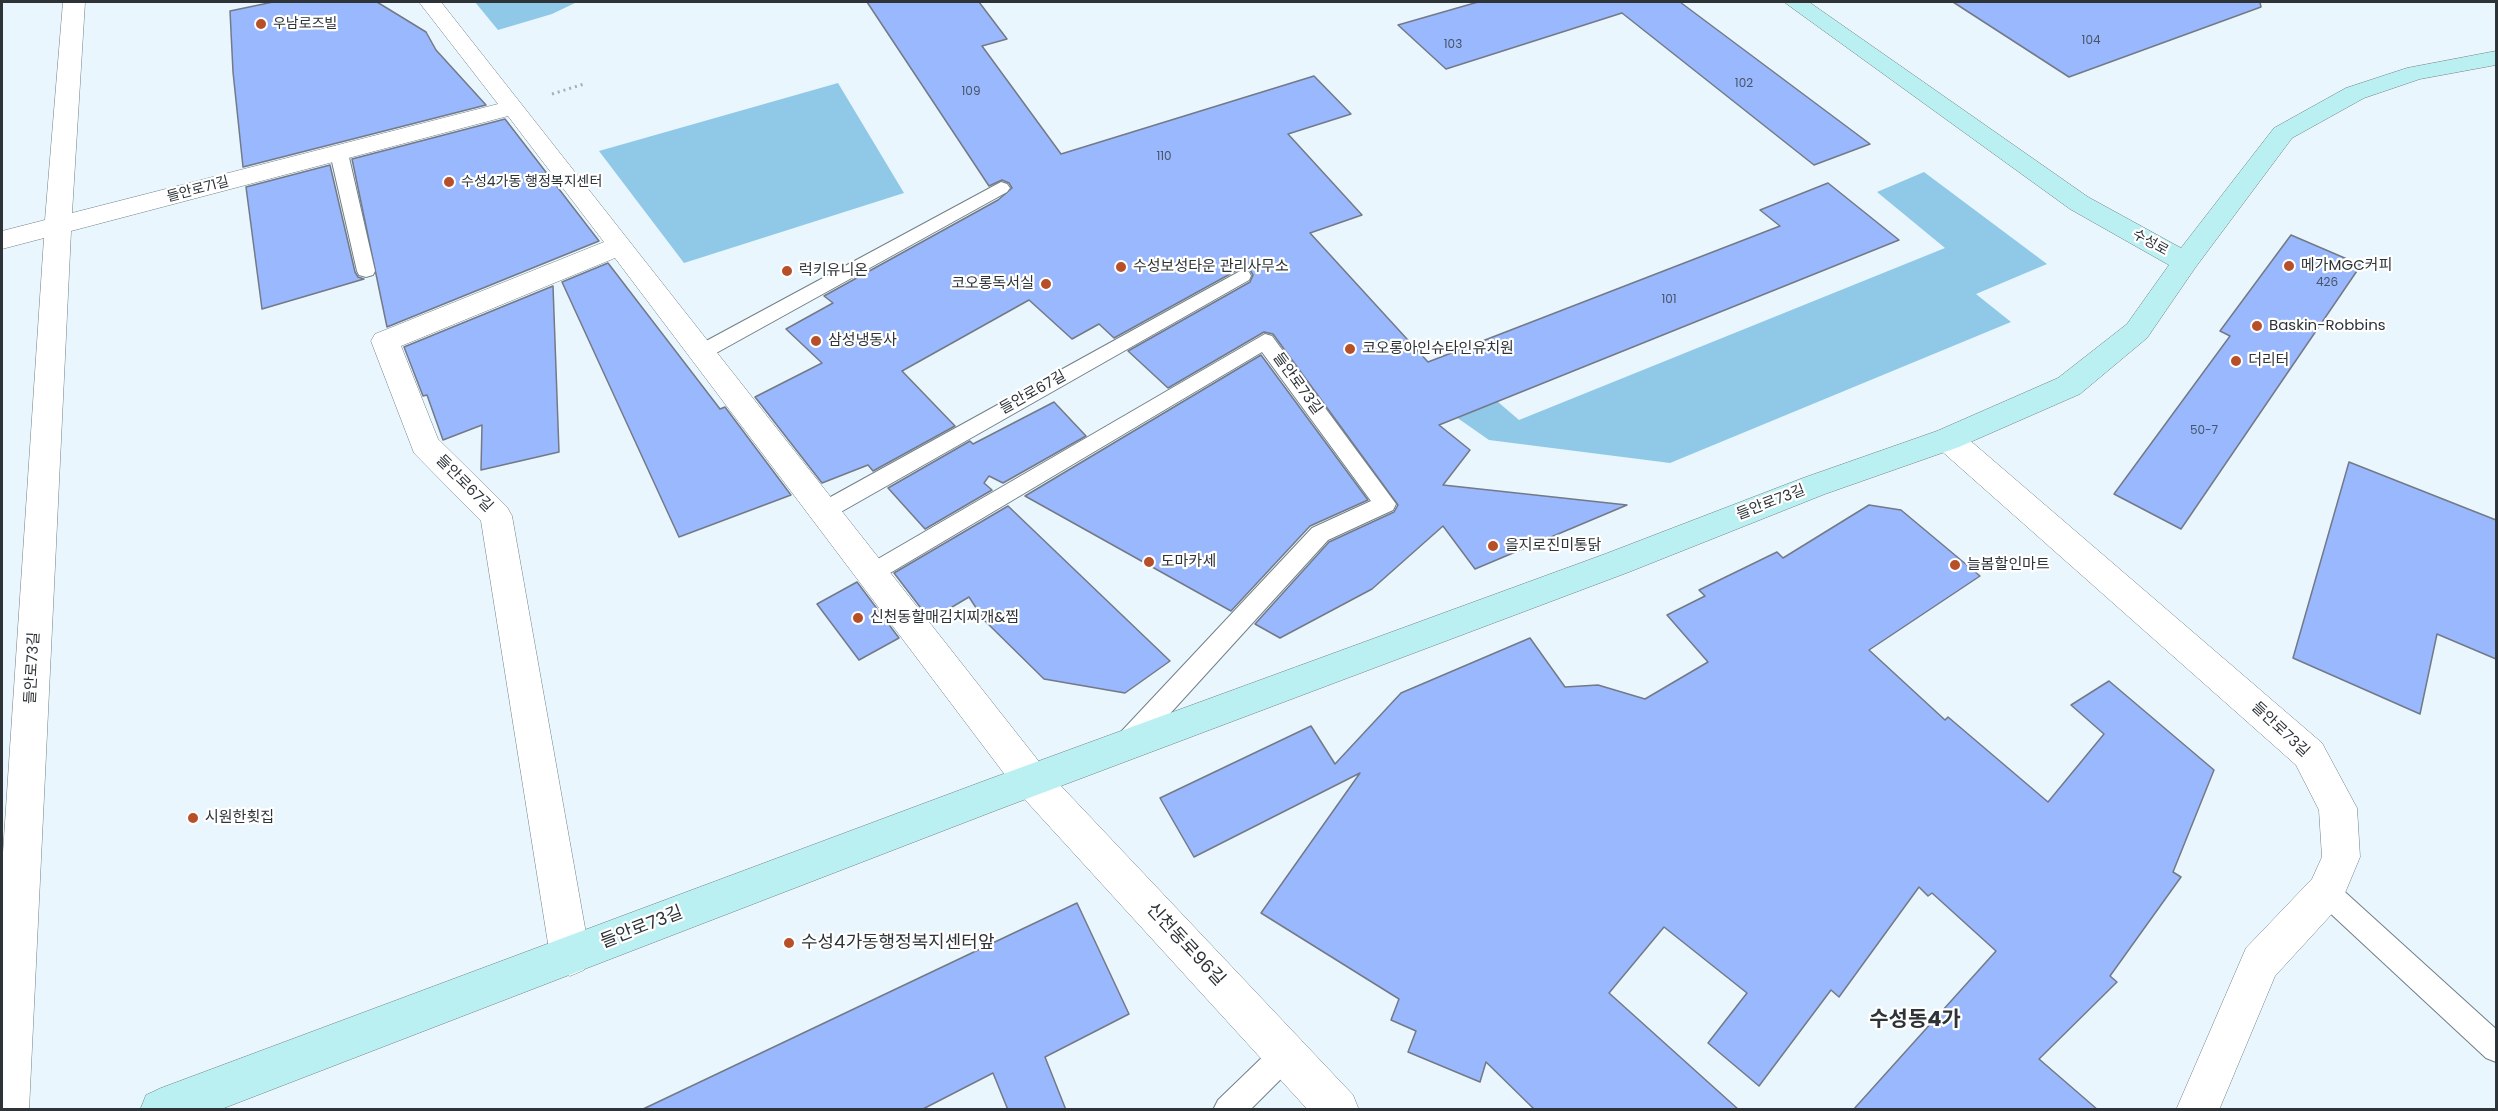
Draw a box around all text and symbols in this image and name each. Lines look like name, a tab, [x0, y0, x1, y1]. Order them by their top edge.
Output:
place label: 우남로즈빌	[273, 16, 337, 32]
marker: 우남로즈빌	[254, 17, 268, 31]
house number: 104	[2082, 34, 2100, 48]
house number: 103	[1444, 38, 1462, 52]
house number: 102	[1735, 77, 1753, 91]
house number: 109	[962, 85, 980, 99]
house number: 110	[1156, 150, 1172, 164]
street label: 들안로71길	[165, 174, 231, 206]
place label: 수성4가동 행정복지센터	[461, 174, 602, 190]
marker: 수성4가동 행정복지센터	[442, 175, 456, 189]
street label: 수성로	[2129, 226, 2171, 260]
place label: 메가MGC커피	[2301, 257, 2392, 275]
place label: 수성보성타운 관리사무소	[1133, 258, 1289, 276]
marker: 메가MGC커피	[2282, 259, 2296, 273]
marker: 수성보성타운 관리사무소	[1114, 260, 1128, 274]
place label: 럭키유니온	[799, 262, 868, 280]
marker: 럭키유니온	[780, 264, 794, 278]
place label: 코오롱독서실	[951, 275, 1034, 293]
house number: 426	[2316, 276, 2338, 290]
marker: 코오롱독서실	[1039, 277, 1053, 291]
house number: 101	[1661, 293, 1677, 307]
place label: Baskin-Robbins	[2269, 317, 2386, 335]
marker: Baskin-Robbins	[2250, 319, 2264, 333]
place label: 삼성냉동사	[828, 332, 897, 350]
marker: 삼성냉동사	[809, 334, 823, 348]
place label: 코오롱아인슈타인유치원	[1362, 340, 1514, 358]
marker: 코오롱아인슈타인유치원	[1343, 342, 1357, 356]
street label: 들안로73길	[1268, 349, 1326, 419]
place label: 더리터	[2248, 352, 2289, 370]
marker: 더리터	[2229, 354, 2243, 368]
street label: 들안로67길	[997, 367, 1069, 419]
house number: 50-7	[2190, 424, 2218, 438]
street label: 들안로67길	[432, 452, 496, 516]
street label: 들안로73길	[1734, 482, 1808, 524]
place label: 을지로진미통닭	[1505, 537, 1602, 555]
marker: 을지로진미통닭	[1486, 539, 1500, 553]
place label: 도마카세	[1161, 553, 1216, 571]
marker: 도마카세	[1142, 555, 1156, 569]
place label: 늘봄할인마트	[1967, 556, 2050, 574]
marker: 늘봄할인마트	[1948, 558, 1962, 572]
place label: 신천동할매김치찌개&찜	[870, 609, 1019, 627]
marker: 신천동할매김치찌개&찜	[851, 611, 865, 625]
street label: 들안로73길	[22, 631, 44, 705]
street label: 들안로73길	[2247, 699, 2313, 761]
place label: 시원한횟집	[205, 809, 274, 827]
marker: 시원한횟집	[186, 811, 200, 825]
street label: 신천동로96길	[1141, 899, 1229, 991]
street label: 들안로73길	[598, 902, 686, 954]
place label: 수성4가동행정복지센터앞	[801, 932, 994, 954]
marker: 수성4가동행정복지센터앞	[782, 936, 796, 950]
district label: 수성동4가	[1869, 1008, 1961, 1034]

